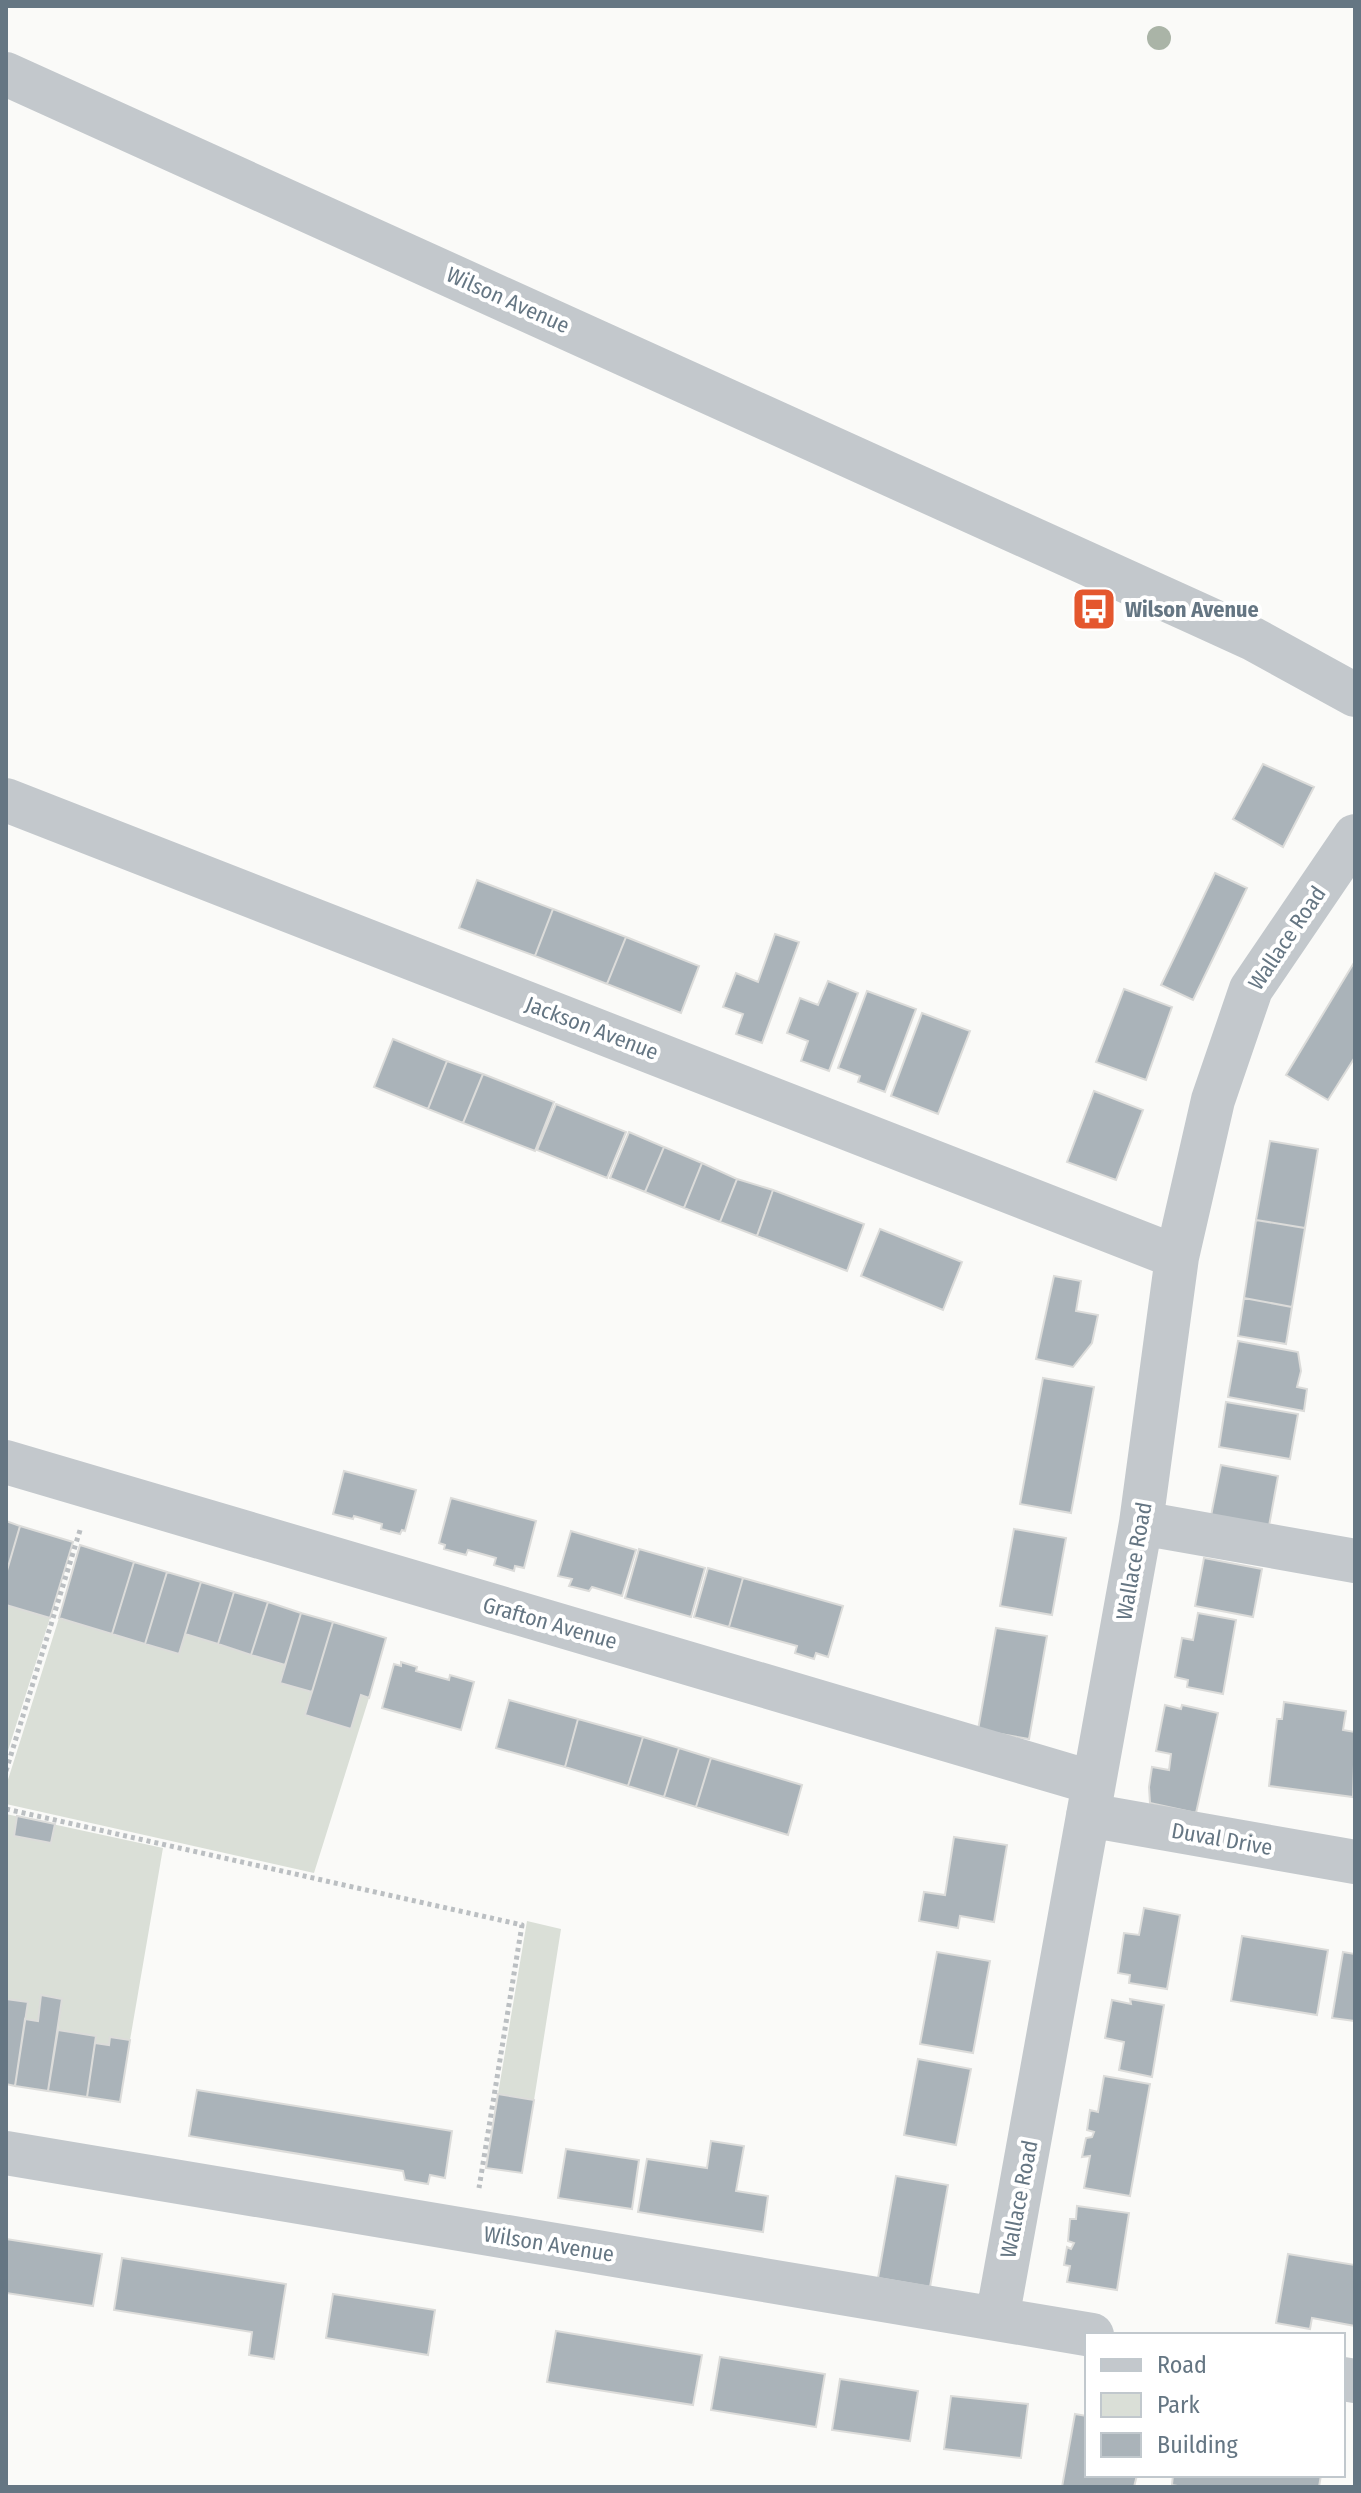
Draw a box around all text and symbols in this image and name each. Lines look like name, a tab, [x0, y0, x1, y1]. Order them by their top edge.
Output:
street label: Wilson Avenue	[442, 261, 574, 339]
bus stop icon: Wilson Avenue	[1070, 585, 1118, 633]
place label: Wilson Avenue	[1125, 596, 1259, 623]
street label: Wallace Road	[1242, 881, 1332, 995]
street label: Jackson Avenue	[522, 990, 662, 1066]
street label: Wallace Road	[1110, 1500, 1158, 1622]
street label: Grafton Avenue	[480, 1591, 620, 1655]
street label: Duval Drive	[1169, 1817, 1275, 1861]
street label: Wallace Road	[994, 2138, 1044, 2260]
street label: Wilson Avenue	[482, 2220, 616, 2268]
legend	[1085, 2333, 1345, 2477]
text: Road	[1157, 2351, 1207, 2379]
text: Park	[1157, 2391, 1200, 2419]
text: Building	[1157, 2431, 1239, 2459]

